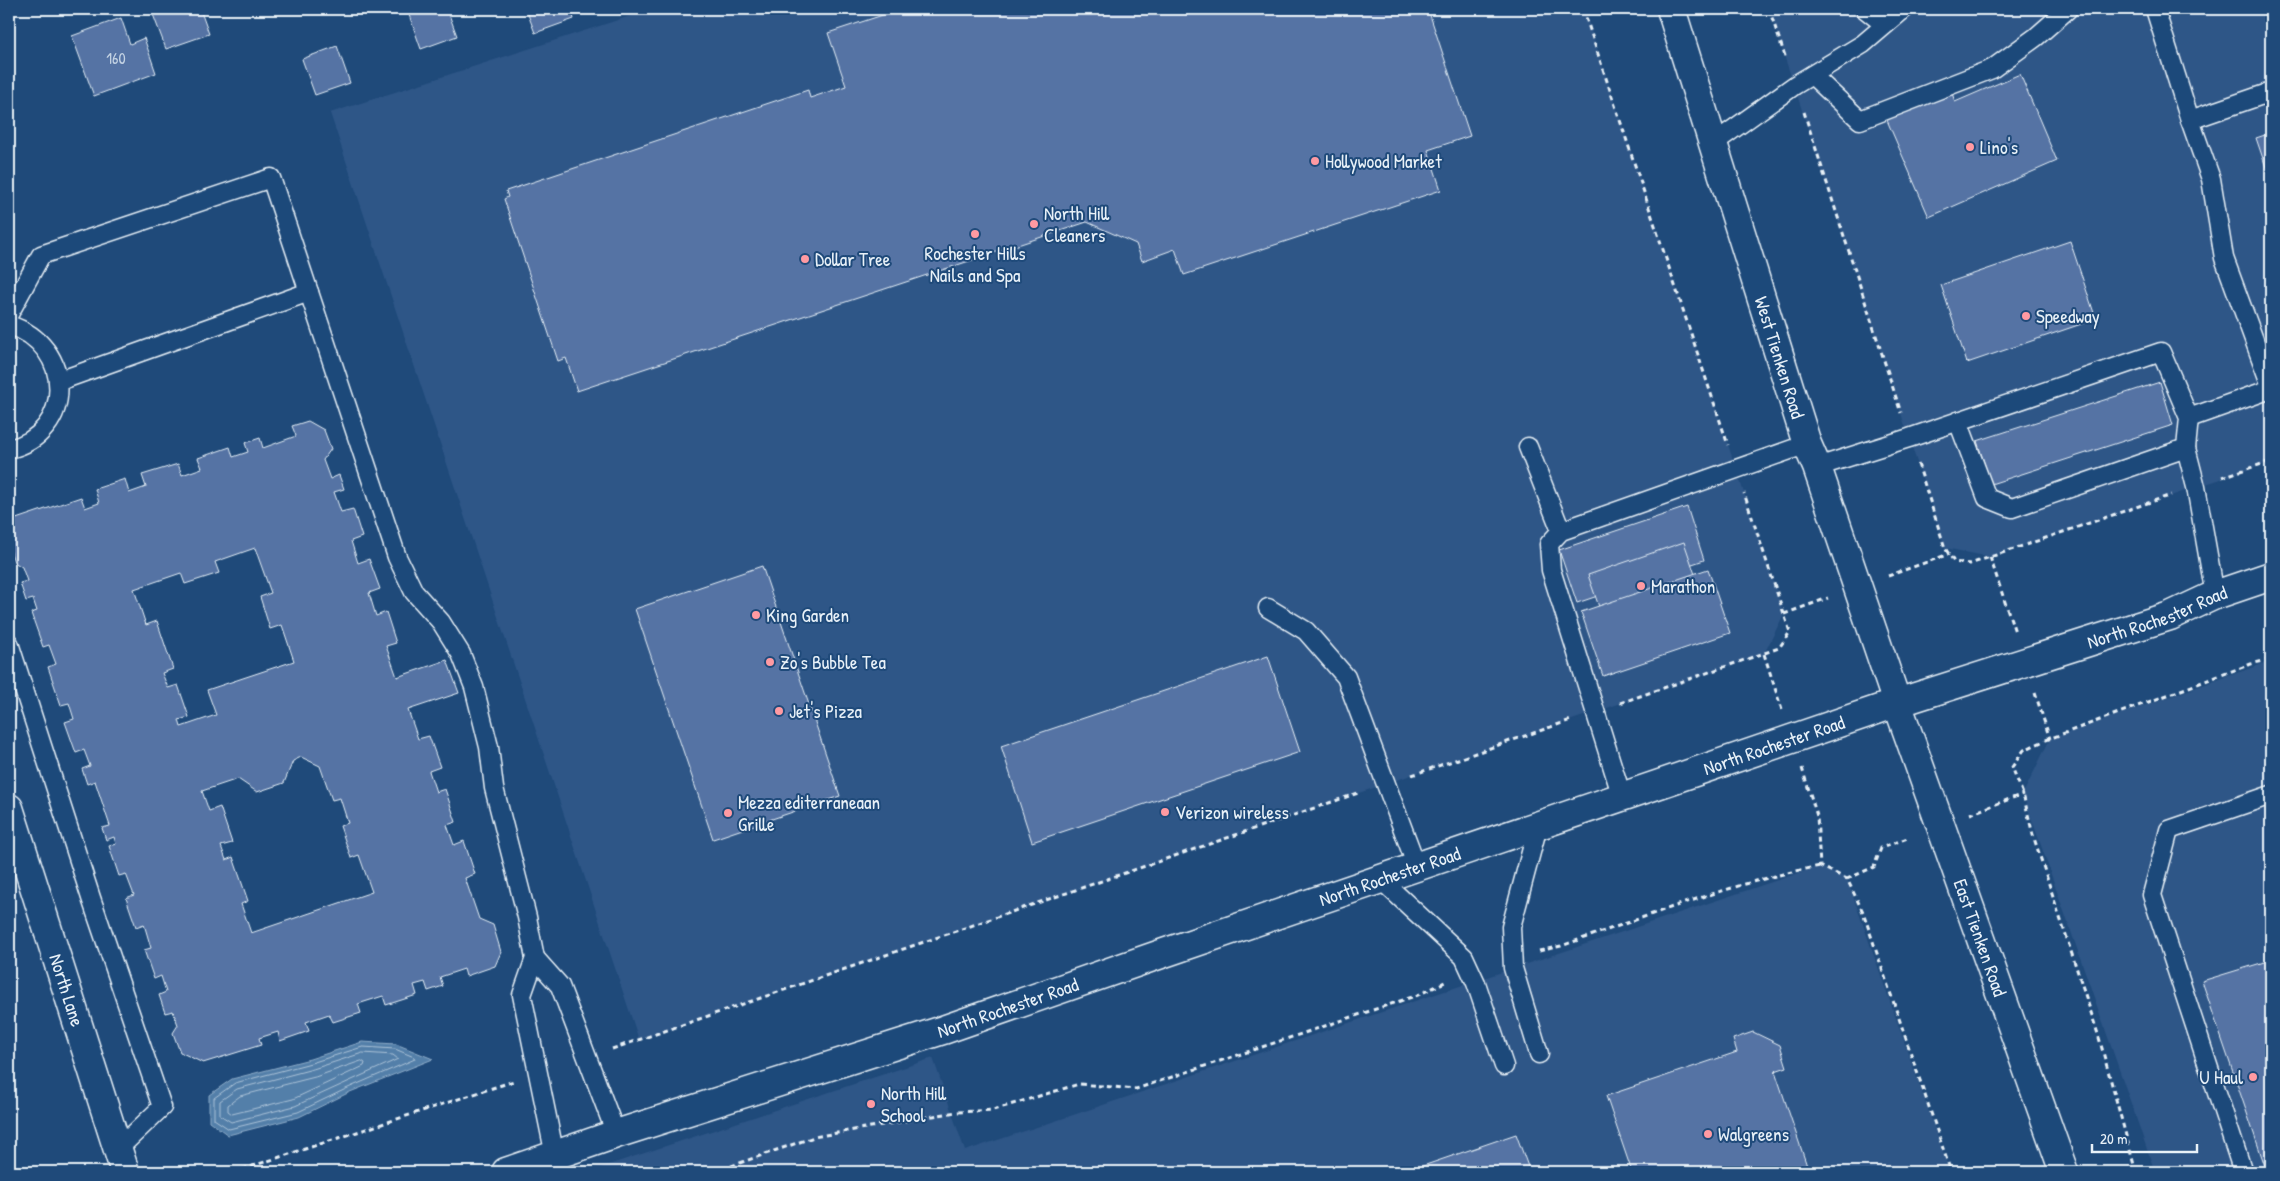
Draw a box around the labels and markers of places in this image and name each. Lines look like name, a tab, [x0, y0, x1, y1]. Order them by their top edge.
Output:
place label: Lino's	[1980, 134, 2018, 160]
marker: Lino's	[1964, 141, 1976, 153]
place label: Hollywood Market	[1325, 148, 1442, 174]
marker: Hollywood Market	[1309, 155, 1321, 167]
place label: North Hill Cleaners	[1044, 200, 1110, 248]
marker: North Hill Cleaners	[1028, 218, 1040, 230]
marker: Rochester Hills Nails and Spa	[969, 228, 981, 240]
place label: Rochester Hills Nails and Spa	[925, 240, 1025, 288]
place label: Dollar Tree	[815, 246, 891, 272]
marker: Dollar Tree	[799, 253, 811, 265]
place label: Speedway	[2036, 303, 2100, 329]
marker: Speedway	[2020, 310, 2032, 322]
place label: Marathon	[1651, 573, 1715, 599]
marker: Marathon	[1635, 580, 1647, 592]
place label: King Garden	[766, 602, 849, 628]
marker: King Garden	[750, 609, 762, 621]
place label: Zo's Bubble Tea	[780, 649, 886, 675]
marker: Zo's Bubble Tea	[764, 656, 776, 668]
place label: Jet's Pizza	[789, 698, 863, 724]
marker: Jet's Pizza	[773, 705, 785, 717]
place label: Mezza editerraneaan Grille	[738, 789, 880, 837]
place label: Verizon wireless	[1175, 799, 1289, 825]
marker: Verizon wireless	[1159, 806, 1171, 818]
marker: Mezza editerraneaan Grille	[722, 807, 734, 819]
place label: U Haul	[2199, 1064, 2244, 1090]
marker: U Haul	[2247, 1071, 2259, 1083]
place label: North Hill School	[881, 1080, 947, 1128]
marker: North Hill School	[865, 1098, 877, 1110]
place label: Walgreens	[1718, 1121, 1789, 1147]
marker: Walgreens	[1702, 1128, 1714, 1140]

